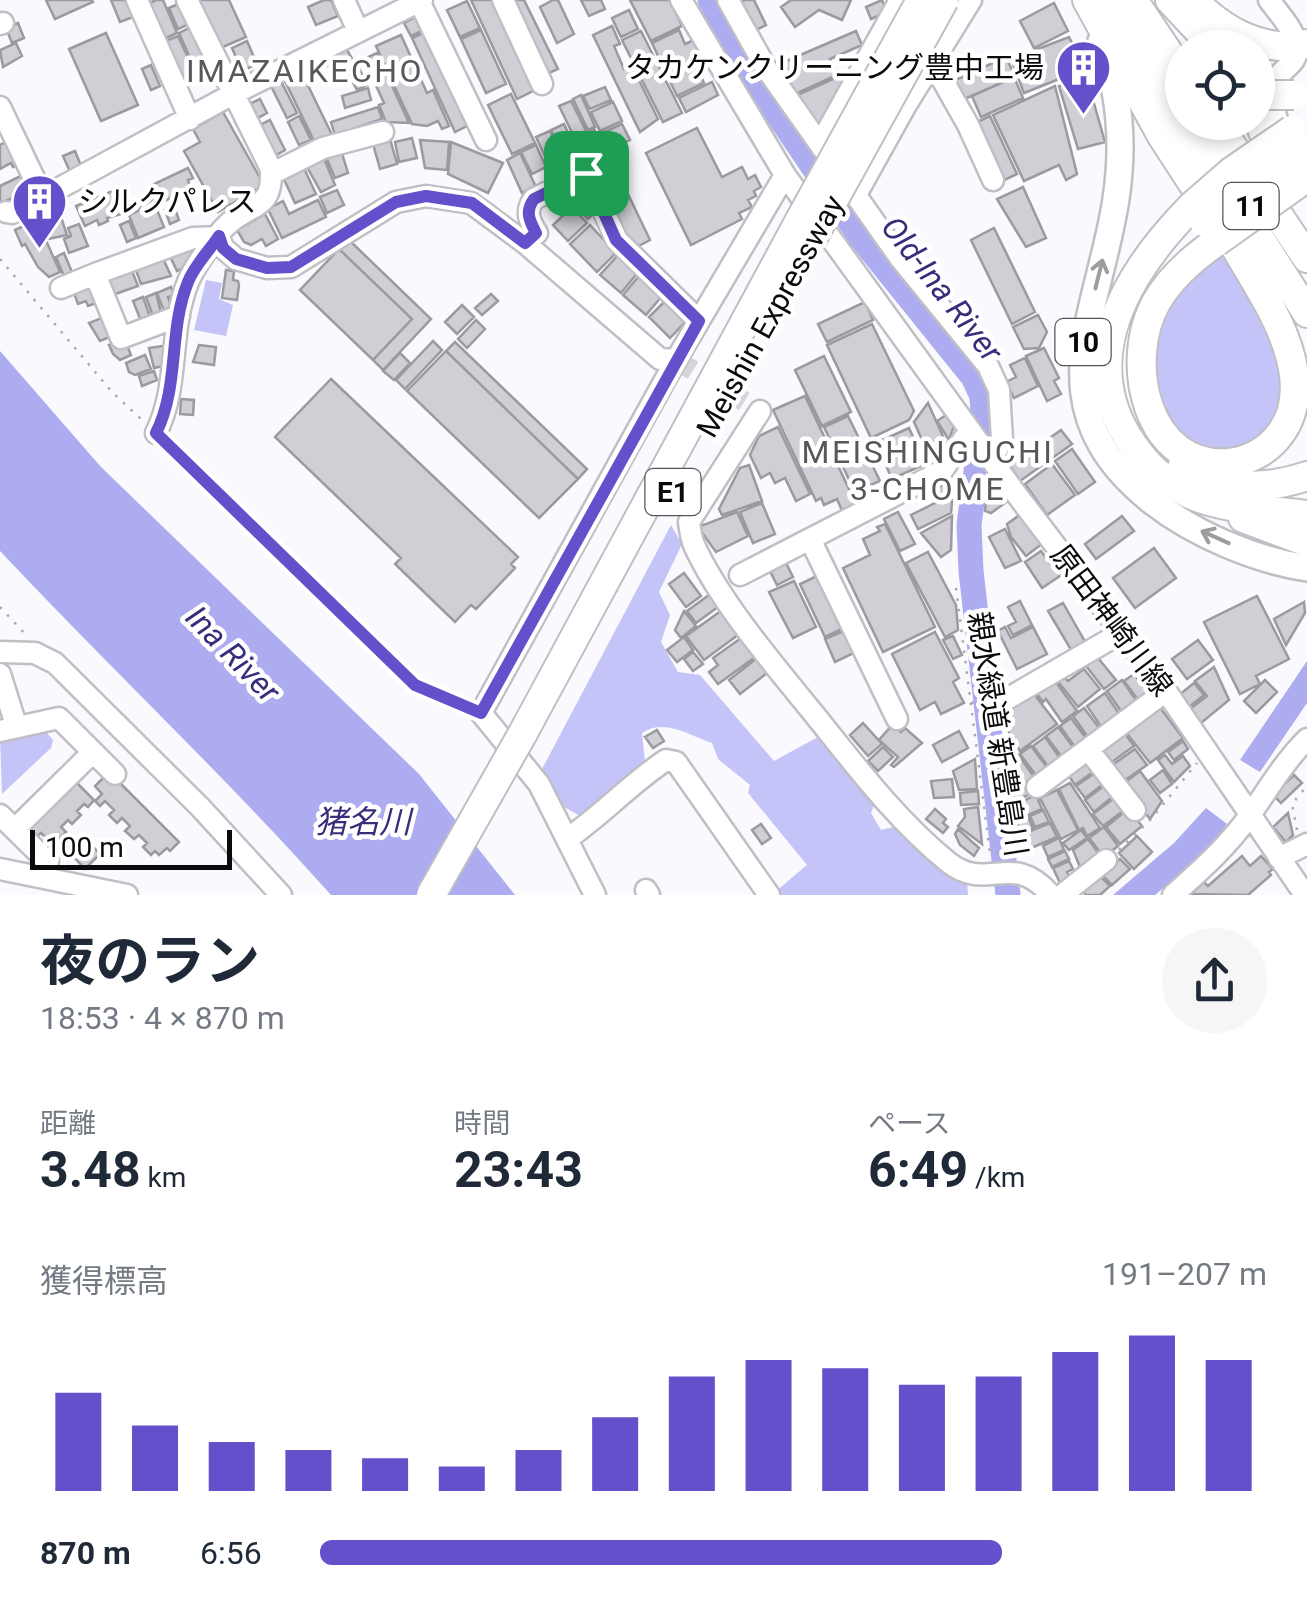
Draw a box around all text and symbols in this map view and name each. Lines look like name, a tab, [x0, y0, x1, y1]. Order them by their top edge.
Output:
map controls	[1165, 30, 1275, 140]
button: locate	[1165, 30, 1275, 140]
building icon: タカケンクリーニング豊中工場	[1053, 37, 1113, 116]
place label: タカケンクリーニング豊中工場	[625, 50, 1044, 85]
district label: IMAZAIKECHO	[186, 52, 424, 90]
pin	[544, 131, 629, 216]
icon: arrive	[559, 146, 614, 201]
building icon: シルクパレス	[9, 171, 69, 250]
road number: 11	[1224, 183, 1278, 229]
place label: シルクパレス	[78, 184, 257, 219]
street label: Meishin Expressway	[689, 189, 851, 443]
water label: Old-Ina River	[874, 209, 1011, 370]
one-way arrow	[1091, 259, 1110, 290]
road number: 10	[1056, 319, 1110, 365]
district label: MEISHINGUCHI 3-CHOME	[801, 433, 1055, 508]
road number: E1	[646, 469, 700, 515]
one-way arrow	[1200, 527, 1231, 545]
street label: 原田神崎川線	[1044, 538, 1180, 702]
water label: Ina River	[178, 598, 289, 711]
street label: 親水緑道 新豊島川	[961, 609, 1035, 859]
water label: 猪名川	[315, 803, 414, 841]
scale bar	[30, 825, 232, 870]
text: 100 m	[45, 831, 124, 864]
button: share	[1162, 928, 1267, 1033]
text: 夜のラン	[40, 929, 260, 993]
text: 18:53 · 4 × 870 m	[40, 999, 285, 1037]
text: 距離	[40, 1107, 96, 1140]
text: 時間	[454, 1107, 510, 1140]
text: ペース	[868, 1107, 951, 1140]
text: 3.48	[40, 1141, 141, 1199]
text: 23:43	[454, 1141, 583, 1199]
text: 6:49	[868, 1141, 968, 1199]
text: km	[141, 1161, 186, 1194]
text: /km	[968, 1161, 1025, 1194]
text: 191–207 m	[1102, 1255, 1267, 1293]
text: 獲得標高	[40, 1262, 168, 1300]
text: 870 m	[40, 1534, 131, 1572]
text: 6:56	[200, 1534, 262, 1572]

